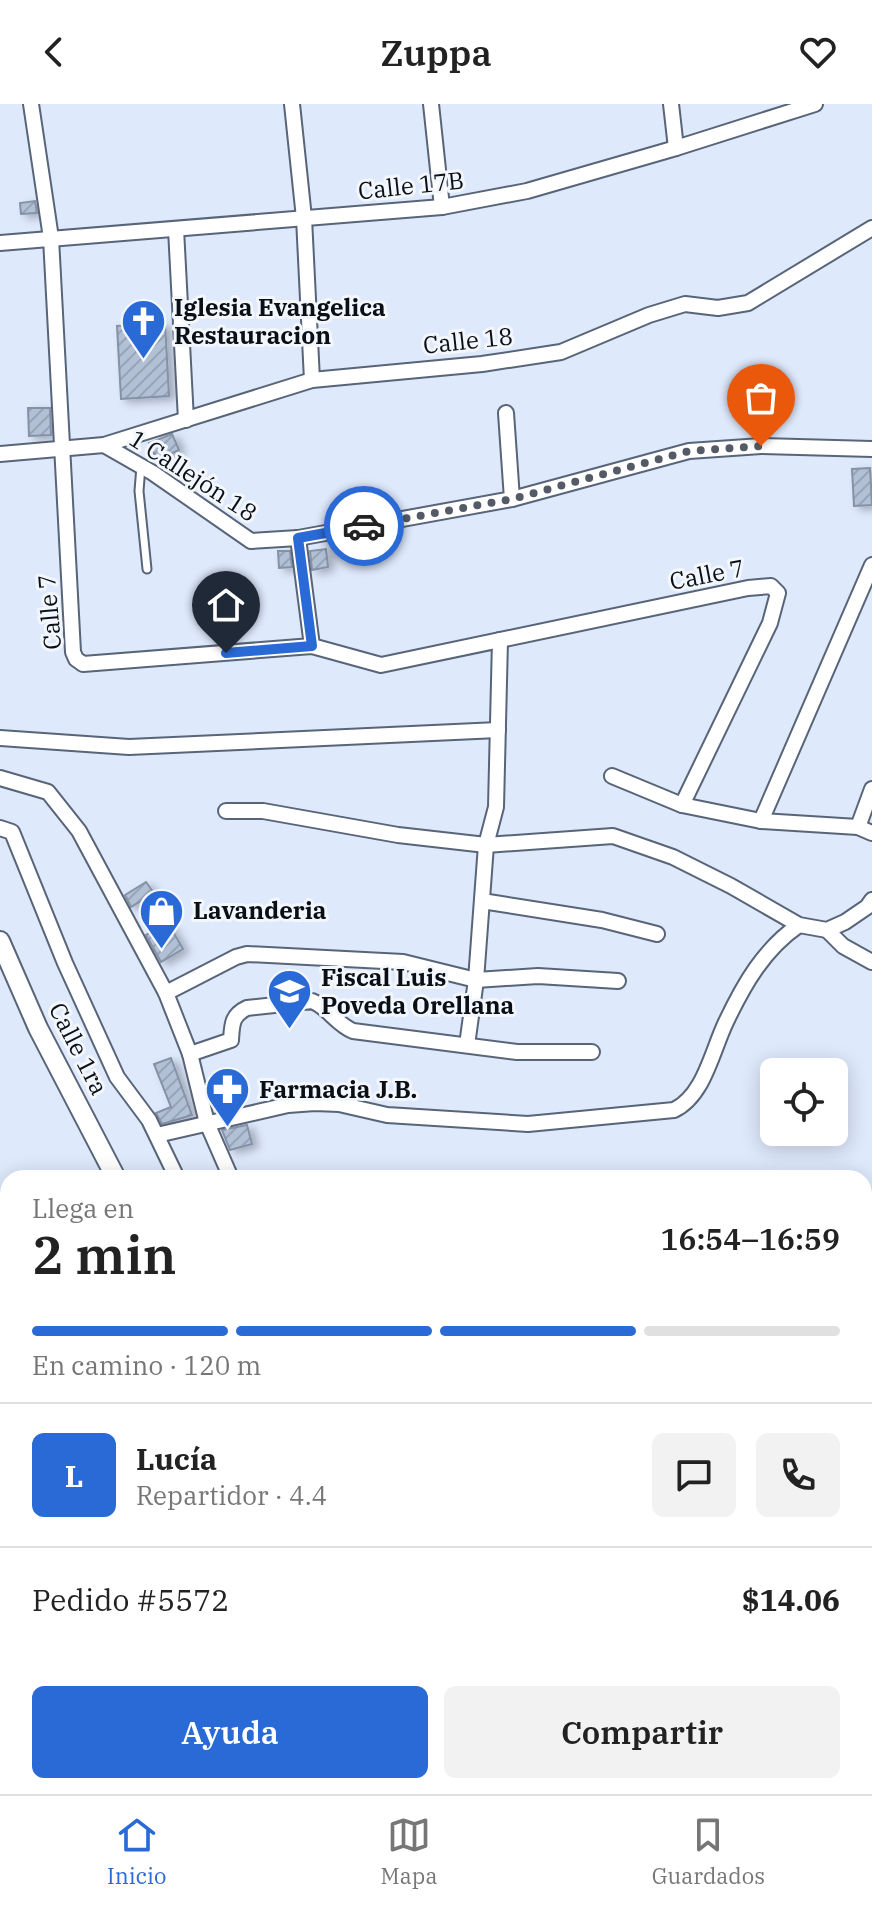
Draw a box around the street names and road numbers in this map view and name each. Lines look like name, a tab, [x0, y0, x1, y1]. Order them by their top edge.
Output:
street label: Calle 17B	[356, 164, 465, 206]
street label: Calle 18	[421, 319, 514, 361]
street label: 1 Callejón 18	[124, 422, 264, 528]
street label: Calle 7	[667, 551, 747, 597]
street label: Calle 7	[30, 573, 68, 651]
street label: Calle 1ra	[42, 997, 116, 1100]

